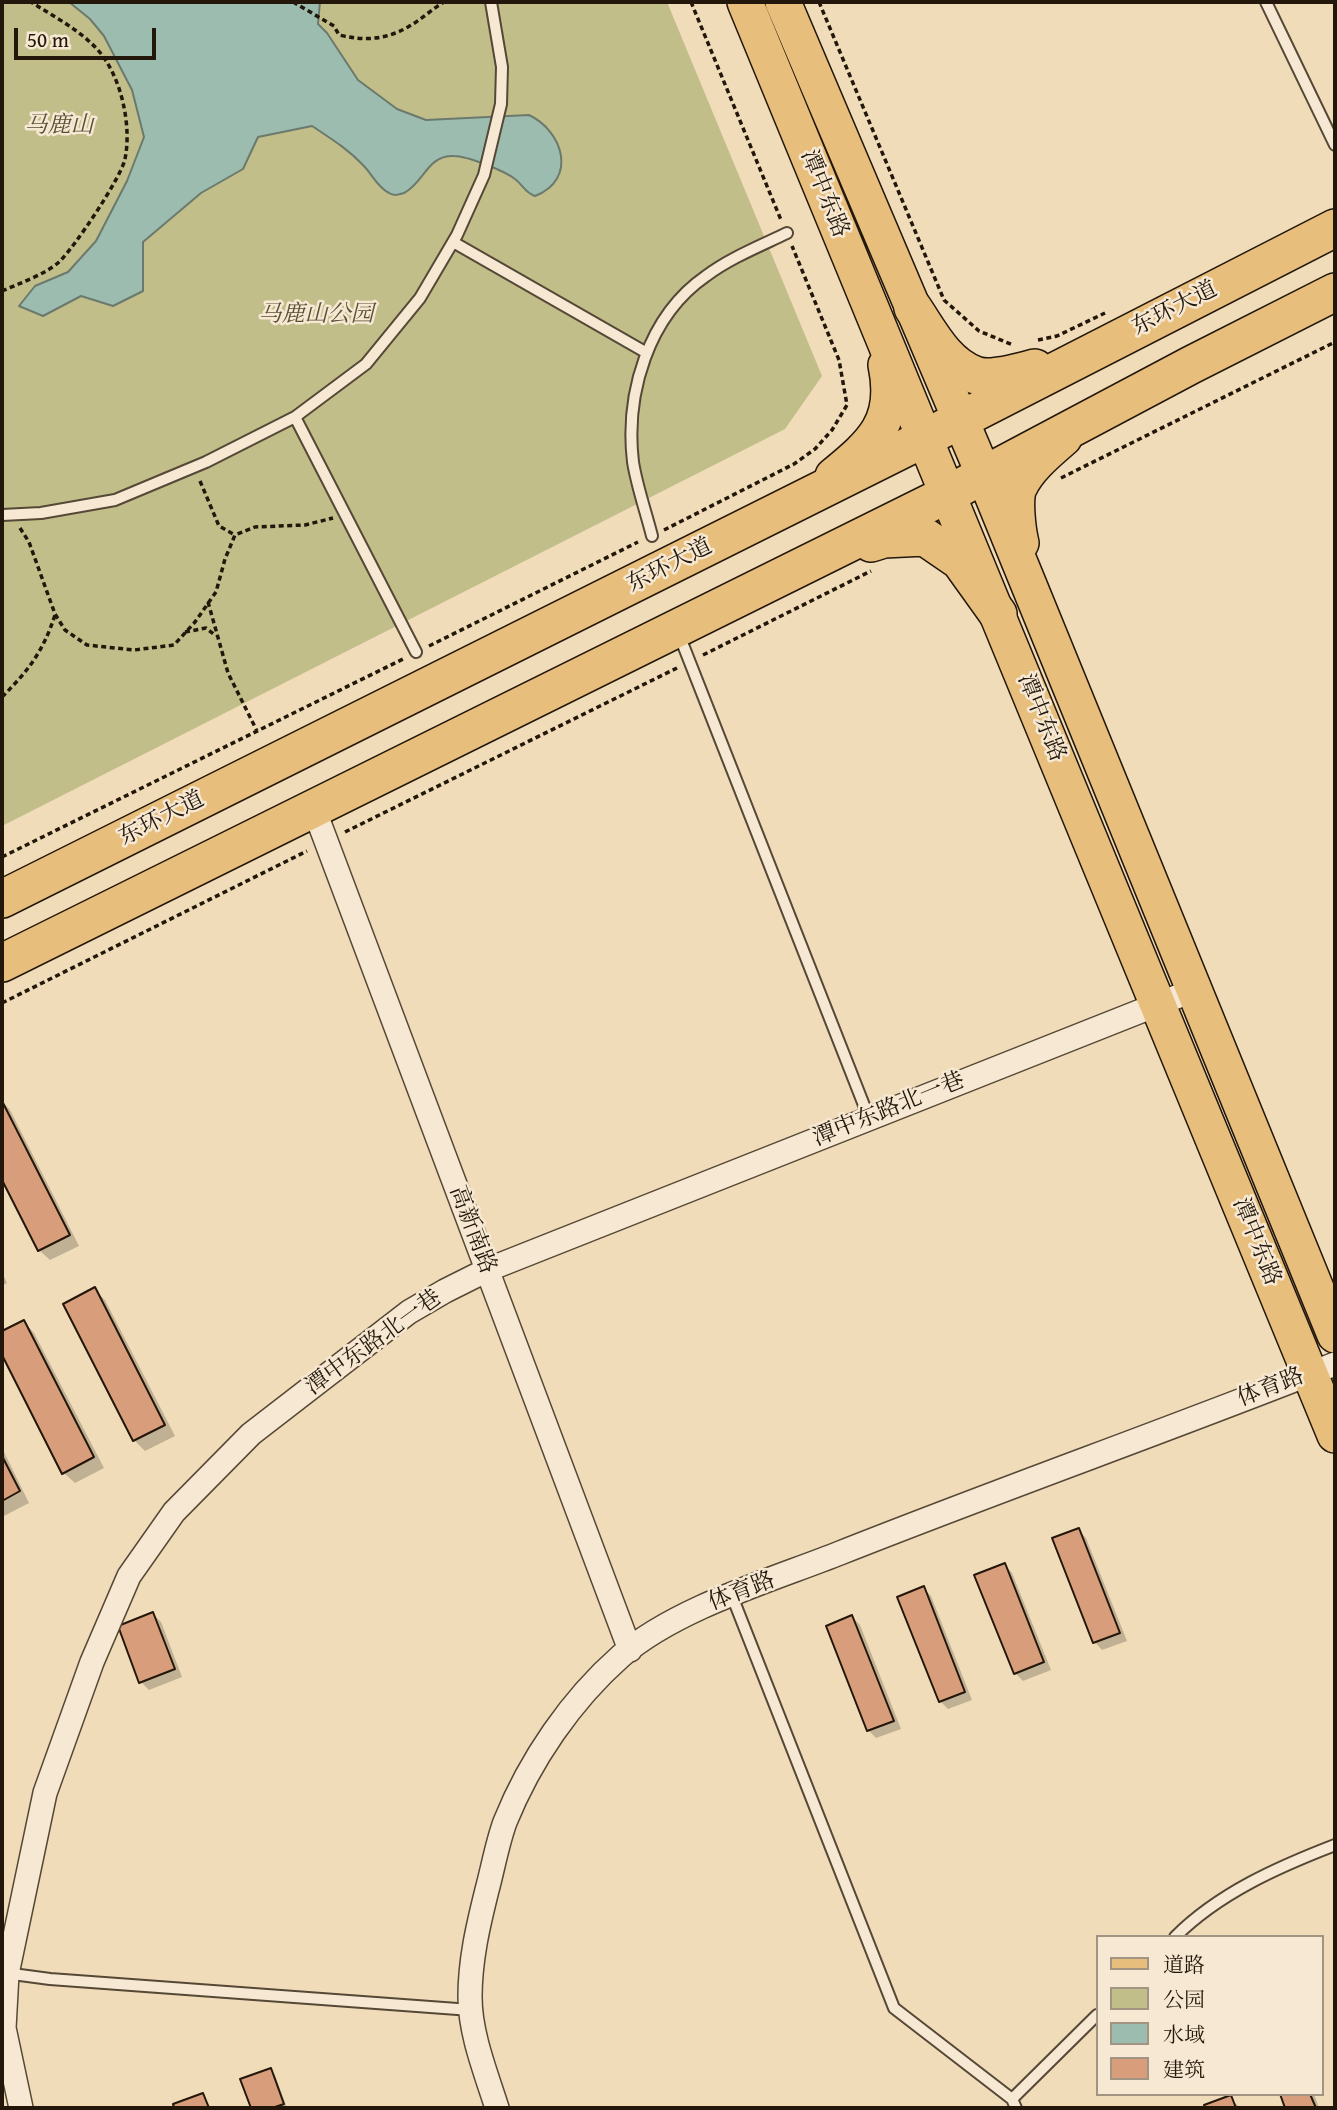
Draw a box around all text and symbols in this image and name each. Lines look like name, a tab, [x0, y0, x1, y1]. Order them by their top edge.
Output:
scale bar	[18, 14, 159, 58]
text: 50 m	[27, 24, 69, 55]
park label: 马鹿山	[25, 112, 93, 140]
street label: 潭中东路	[794, 146, 854, 242]
street label: 东环大道	[1128, 276, 1222, 342]
park label: 马鹿山公园	[259, 301, 373, 329]
street label: 东环大道	[623, 533, 717, 599]
street label: 潭中东路	[1011, 670, 1071, 766]
street label: 东环大道	[115, 786, 209, 852]
street label: 潭中东路北一巷	[809, 1067, 969, 1153]
street label: 高新南路	[443, 1182, 501, 1278]
street label: 潭中东路	[1226, 1194, 1286, 1290]
street label: 潭中东路北一巷	[301, 1285, 447, 1401]
street label: 体育路	[1234, 1363, 1308, 1413]
street label: 体育路	[705, 1567, 779, 1617]
legend	[1096, 1935, 1323, 2096]
text: 道路	[1163, 1949, 1205, 1980]
text: 公园	[1163, 1984, 1205, 2015]
text: 水域	[1163, 2019, 1205, 2050]
text: 建筑	[1163, 2054, 1205, 2085]

